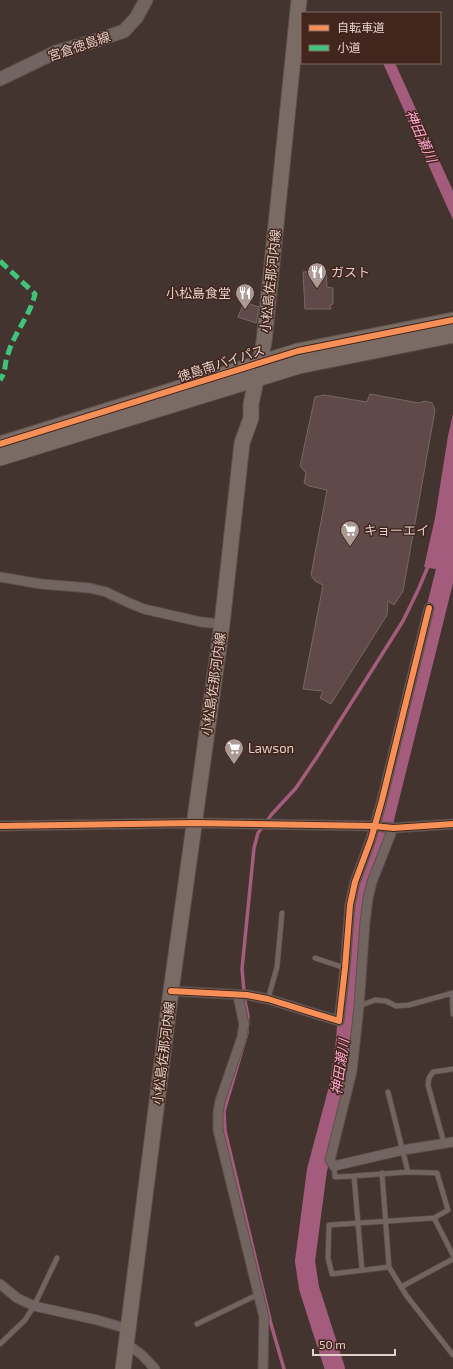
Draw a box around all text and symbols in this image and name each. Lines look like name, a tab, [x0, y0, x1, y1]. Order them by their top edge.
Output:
legend	[301, 12, 441, 64]
text: 自転車道	[337, 20, 385, 34]
street label: 宮倉徳島線	[46, 28, 112, 64]
text: 小道	[337, 40, 361, 54]
water label: 神田瀬川	[402, 107, 441, 167]
street label: 小松島佐那河内線	[257, 228, 283, 334]
restaurant icon: ガスト	[306, 261, 328, 289]
place label: ガスト	[331, 264, 370, 280]
restaurant icon: 小松島食堂	[234, 282, 256, 310]
place label: 小松島食堂	[166, 285, 231, 301]
street label: 徳島南バイパス	[175, 341, 267, 385]
supermarket icon: キョーエイ	[339, 519, 361, 547]
place label: キョーエイ	[364, 522, 429, 538]
street label: 小松島佐那河内線	[198, 631, 228, 737]
supermarket icon: Lawson	[223, 737, 245, 765]
place label: Lawson	[248, 740, 294, 756]
street label: 小松島佐那河内線	[149, 1000, 177, 1106]
water label: 神田瀬川	[327, 1036, 352, 1096]
scale bar	[313, 1331, 395, 1357]
text: 50 m	[319, 1337, 346, 1351]

